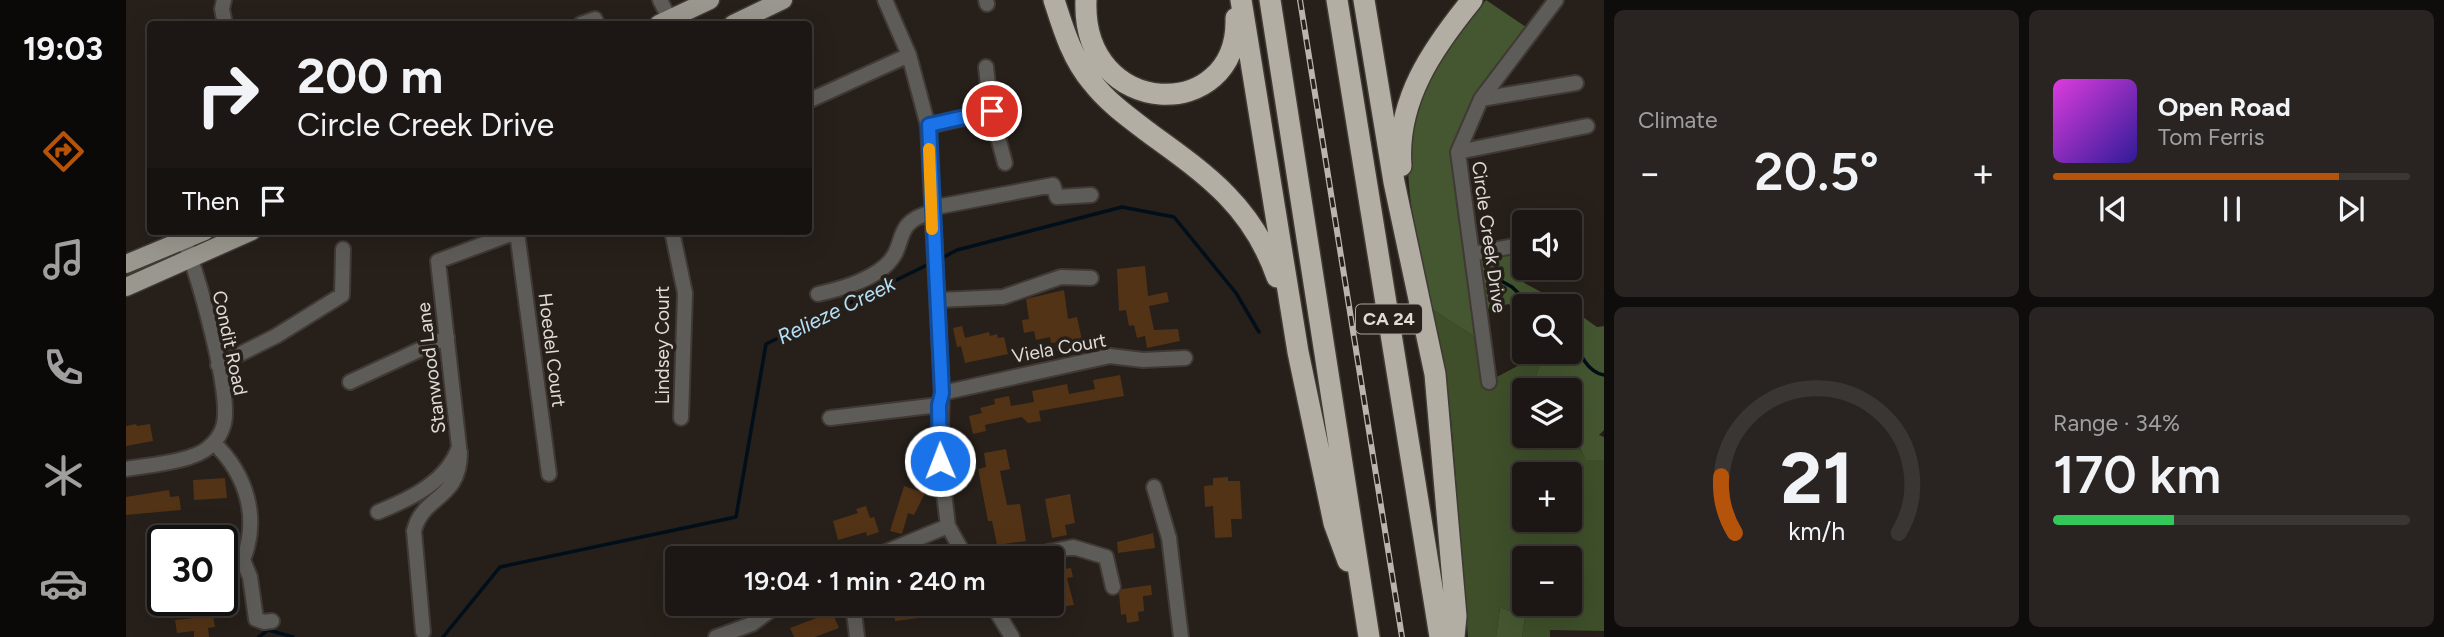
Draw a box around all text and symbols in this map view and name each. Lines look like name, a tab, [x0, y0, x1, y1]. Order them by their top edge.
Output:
text: 19:03	[23, 30, 103, 68]
text: 200 m	[297, 46, 443, 105]
icon: right	[182, 49, 273, 140]
pin	[962, 81, 1022, 141]
text: Open Road	[2158, 91, 2291, 123]
icon: arrive	[973, 92, 1011, 130]
text: Circle Creek Drive	[297, 106, 554, 144]
text: Climate	[1638, 106, 1717, 134]
text: Tom Ferris	[2158, 123, 2264, 151]
icon: directions	[39, 127, 88, 176]
text: 20.5°	[1754, 141, 1879, 203]
text: −	[1638, 150, 1662, 196]
text: +	[1971, 150, 1995, 196]
street label: Circle Creek Drive	[1467, 160, 1511, 314]
icon: arrive	[254, 182, 292, 220]
text: Then	[182, 185, 240, 217]
icon: previous	[2094, 190, 2132, 228]
icon: pause	[2213, 190, 2251, 228]
icon: next	[2332, 190, 2370, 228]
map controls	[1512, 210, 1582, 616]
button: sound	[1512, 210, 1582, 280]
icon: music	[39, 235, 88, 284]
water label: Relieze Creek	[773, 270, 900, 349]
street label: Lindsey Court	[651, 286, 674, 404]
street label: Condit Road	[208, 289, 252, 397]
street label: Hoedel Court	[534, 292, 570, 408]
button: search	[1512, 294, 1582, 364]
street label: Stanwood Lane	[412, 301, 450, 435]
road number: CA 24	[1356, 304, 1422, 334]
street label: Viela Court	[1010, 328, 1108, 368]
icon: phone	[39, 343, 88, 392]
button: layers	[1512, 378, 1582, 448]
text: Range · 34%	[2053, 409, 2180, 437]
position arrow	[903, 424, 977, 498]
text: 21	[1780, 434, 1853, 521]
text: 170 km	[2053, 444, 2221, 506]
icon: climate	[39, 451, 88, 500]
button: +	[1512, 462, 1582, 532]
text: km/h	[1788, 516, 1845, 546]
speed limit sign: 30	[147, 525, 238, 616]
button: −	[1512, 546, 1582, 616]
icon: car	[39, 559, 88, 608]
text: 19:04 · 1 min · 240 m	[743, 565, 986, 597]

